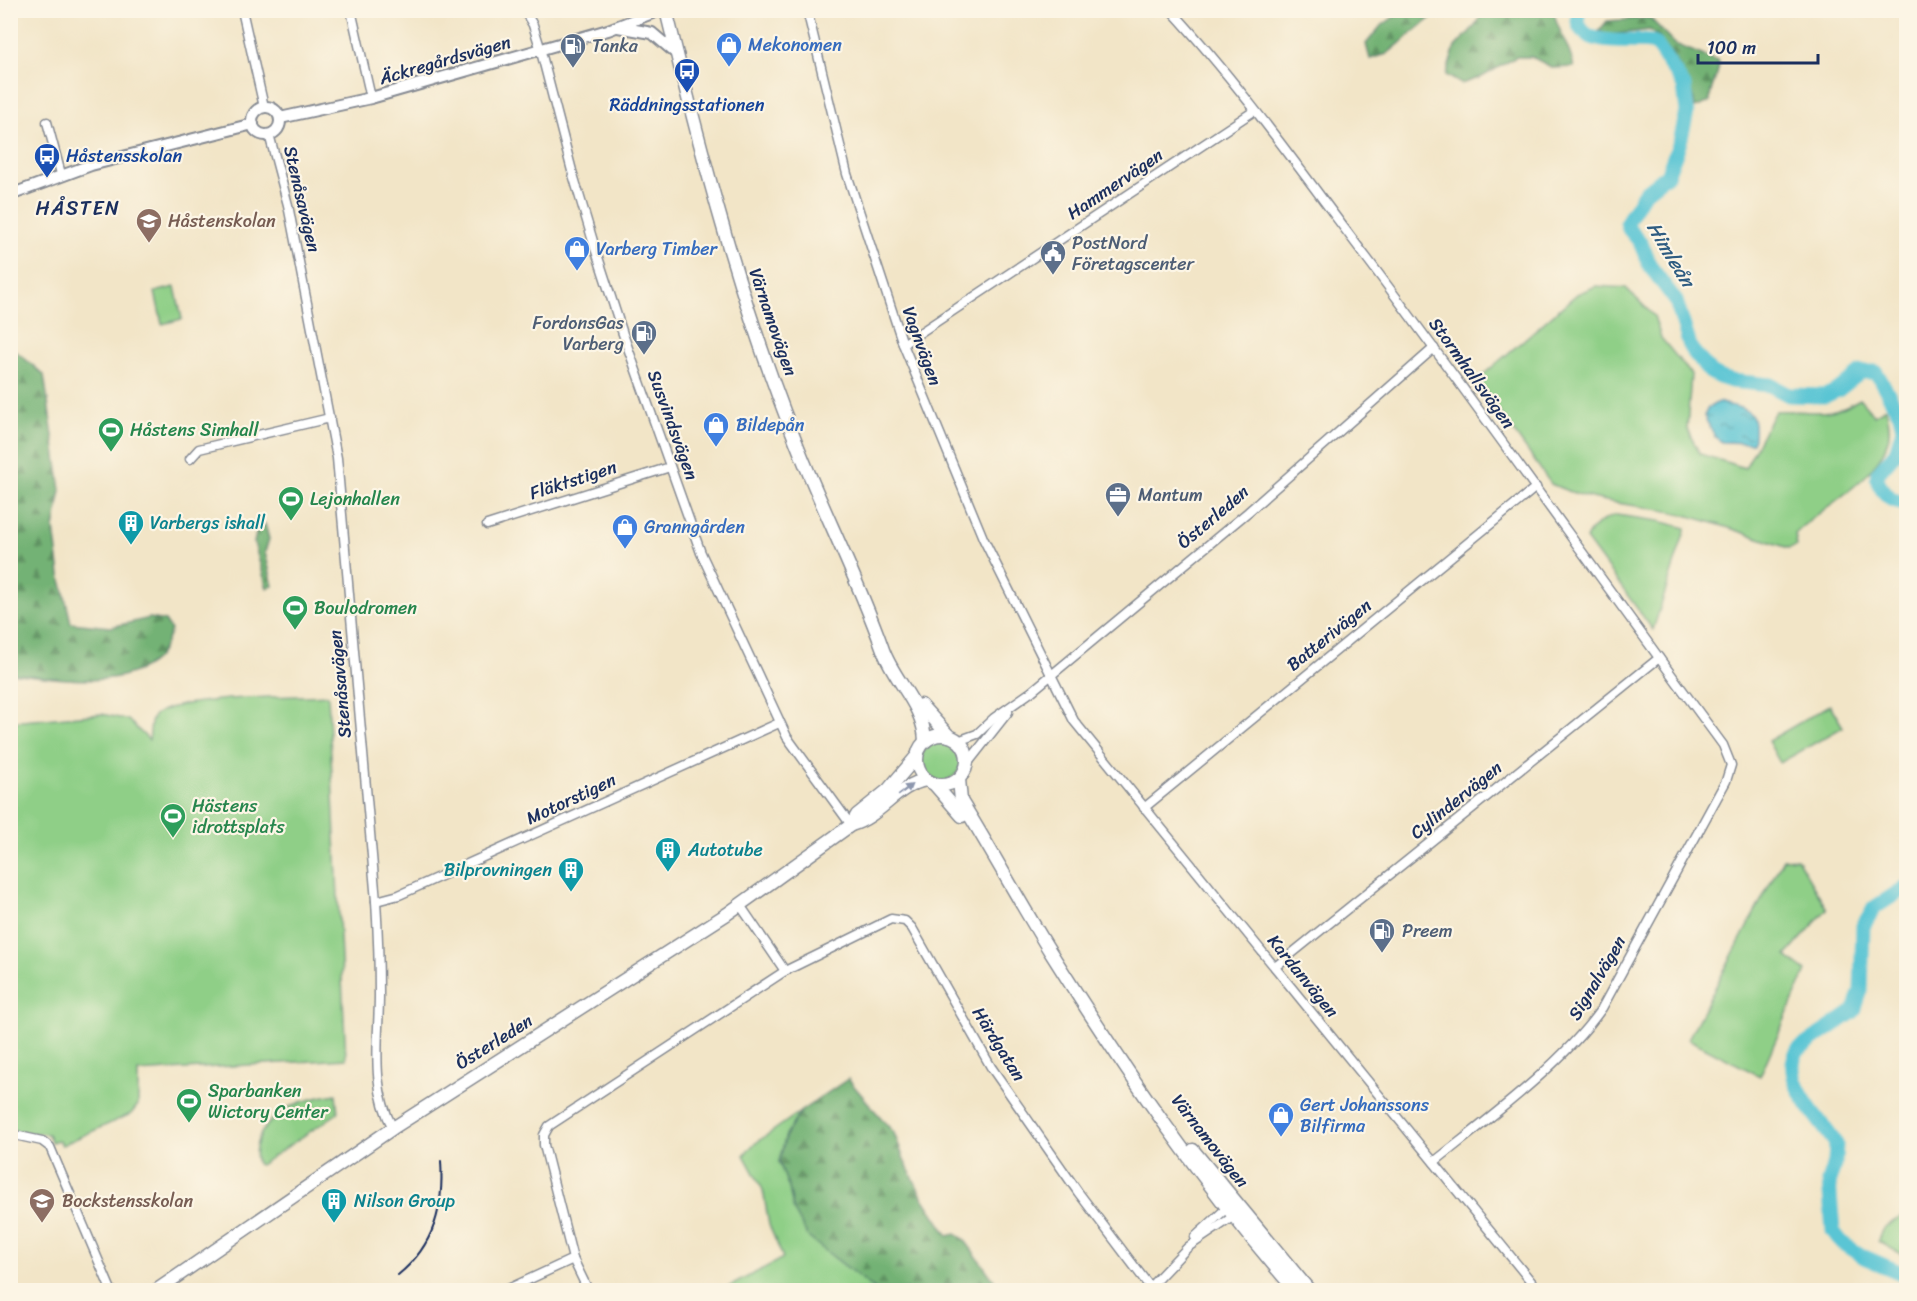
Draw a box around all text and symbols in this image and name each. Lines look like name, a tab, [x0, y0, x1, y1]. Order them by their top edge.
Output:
street label: Äckregårdsvägen	[374, 26, 515, 94]
scale bar	[1698, 27, 1818, 65]
place label: Mekonomen	[748, 29, 842, 61]
place label: Tanka	[592, 30, 639, 62]
shop icon: Mekonomen	[714, 30, 744, 68]
fuel station icon: Tanka	[558, 31, 588, 69]
text: 100 m	[1707, 32, 1756, 64]
bus stop icon: Räddningsstationen	[672, 56, 702, 94]
place label: Räddningsstationen	[609, 89, 765, 121]
place label: Håstensskolan	[66, 140, 182, 172]
street label: Hammervägen	[1060, 140, 1170, 228]
bus stop icon: Håstensskolan	[32, 141, 62, 179]
street label: Stenåsavägen	[274, 143, 330, 256]
district label: HÅSTEN	[36, 191, 120, 226]
place label: Håstenskolan	[168, 205, 276, 237]
school or university icon: Håstenskolan	[134, 206, 164, 244]
water label: Himleån	[1637, 214, 1705, 296]
place label: PostNord Företagscenter	[1072, 227, 1195, 280]
place label: Varberg Timber	[596, 233, 719, 265]
shop icon: Varberg Timber	[562, 234, 592, 272]
public building icon: PostNord Företagscenter	[1038, 238, 1068, 276]
street label: Värnamovägen	[740, 264, 807, 381]
street label: Vagnvägen	[893, 302, 951, 391]
place label: FordonsGas Varberg	[532, 307, 625, 360]
street label: Stormhallsvägen	[1420, 310, 1524, 436]
fuel station icon: FordonsGas Varberg	[629, 318, 659, 356]
street label: Susvindsvägen	[638, 365, 708, 485]
place label: Bildepån	[736, 409, 805, 441]
shop icon: Bildepån	[701, 410, 731, 448]
place label: Håstens Simhall	[130, 414, 260, 446]
sports icon: Håstens Simhall	[96, 415, 126, 453]
street label: Fläktstigen	[525, 451, 621, 509]
street label: Österleden	[1169, 477, 1257, 557]
place label: Mantum	[1138, 479, 1203, 511]
office icon: Mantum	[1103, 480, 1133, 518]
place label: Lejonhallen	[310, 483, 400, 515]
sports icon: Lejonhallen	[276, 484, 306, 522]
place label: Varbergs ishall	[150, 507, 266, 539]
building icon: Varbergs ishall	[116, 508, 146, 546]
place label: Granngården	[644, 511, 745, 543]
shop icon: Granngården	[610, 512, 640, 550]
street label: Batterivägen	[1279, 590, 1379, 680]
place label: Boulodromen	[314, 592, 417, 624]
sports icon: Boulodromen	[280, 593, 310, 631]
street label: Stenåsavägen	[319, 628, 361, 739]
street label: Cylindervägen	[1403, 752, 1510, 847]
street label: Motorstigen	[520, 764, 622, 834]
one-way arrow	[898, 784, 913, 796]
place label: Hästens idrottsplats	[192, 790, 285, 843]
sports icon: Hästens idrottsplats	[158, 801, 188, 839]
place label: Autotube	[687, 834, 763, 866]
building icon: Autotube	[653, 835, 683, 873]
place label: Bilprovningen	[444, 854, 552, 886]
building icon: Bilprovningen	[556, 855, 586, 893]
place label: Preem	[1402, 915, 1453, 947]
fuel station icon: Preem	[1367, 916, 1397, 954]
street label: Kardanvägen	[1259, 927, 1347, 1025]
street label: Signalvägen	[1559, 929, 1635, 1027]
street label: Härdgatan	[963, 1000, 1035, 1088]
street label: Österleden	[449, 1005, 539, 1079]
place label: Sparbanken Wictory Center	[208, 1075, 329, 1128]
sports icon: Sparbanken Wictory Center	[174, 1086, 204, 1124]
street label: Värnamovägen	[1163, 1087, 1257, 1195]
place label: Gert Johanssons Bilfirma	[1300, 1089, 1430, 1142]
shop icon: Gert Johanssons Bilfirma	[1266, 1100, 1296, 1138]
place label: Bockstensskolan	[62, 1185, 194, 1217]
place label: Nilson Group	[354, 1185, 456, 1217]
school or university icon: Bockstensskolan	[27, 1186, 57, 1224]
building icon: Nilson Group	[319, 1186, 349, 1224]

